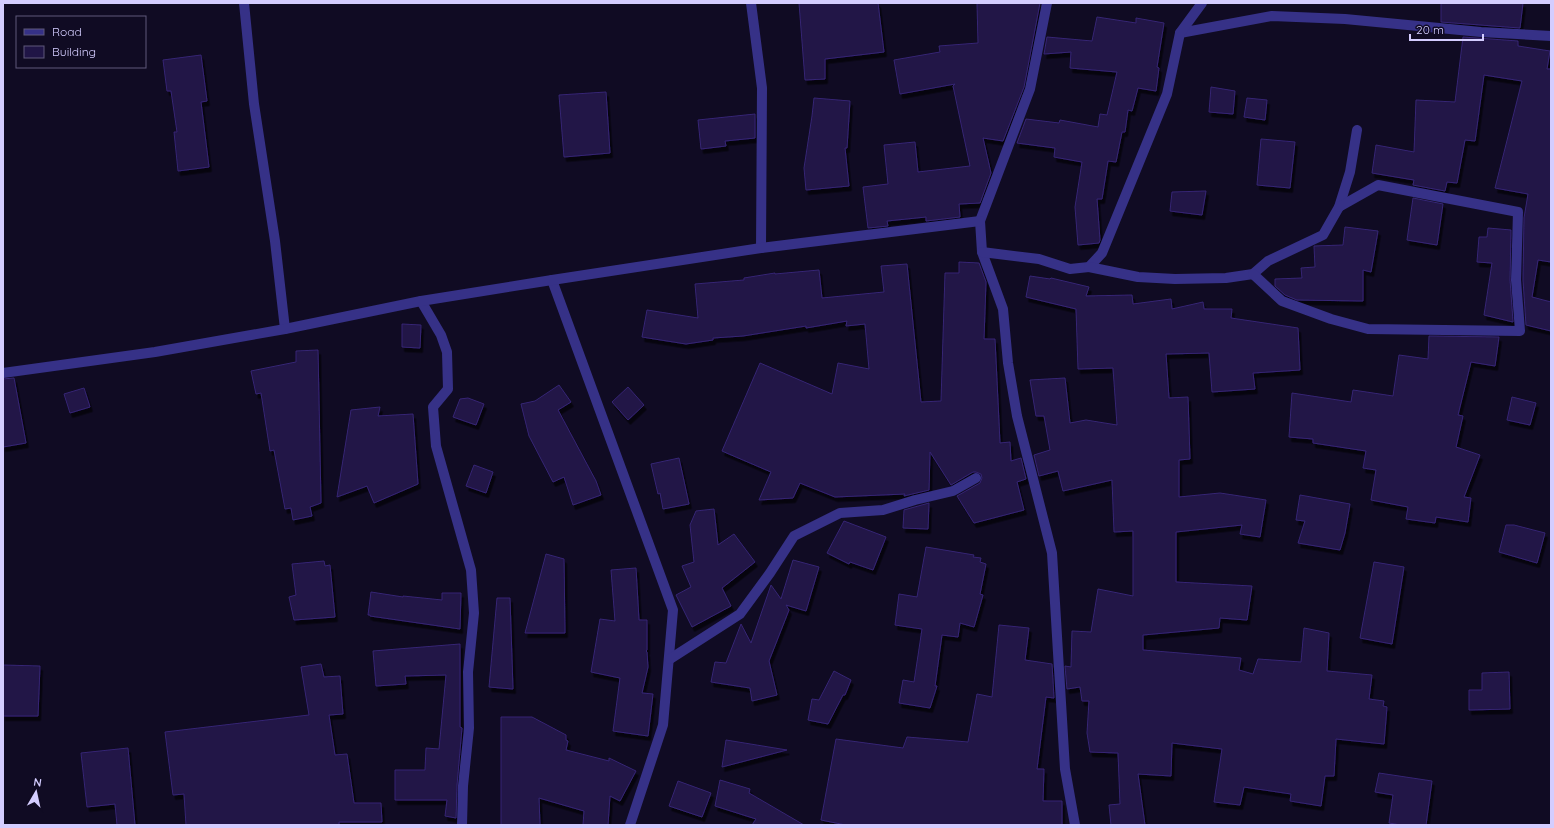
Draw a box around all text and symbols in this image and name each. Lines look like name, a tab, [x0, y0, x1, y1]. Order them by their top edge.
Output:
legend	[16, 16, 146, 68]
scale bar	[1410, 16, 1483, 42]
text: 20 m	[1416, 22, 1444, 37]
text: Road	[52, 24, 82, 39]
text: Building	[52, 44, 96, 59]
north arrow	[16, 772, 56, 812]
text: N	[32, 775, 43, 790]

